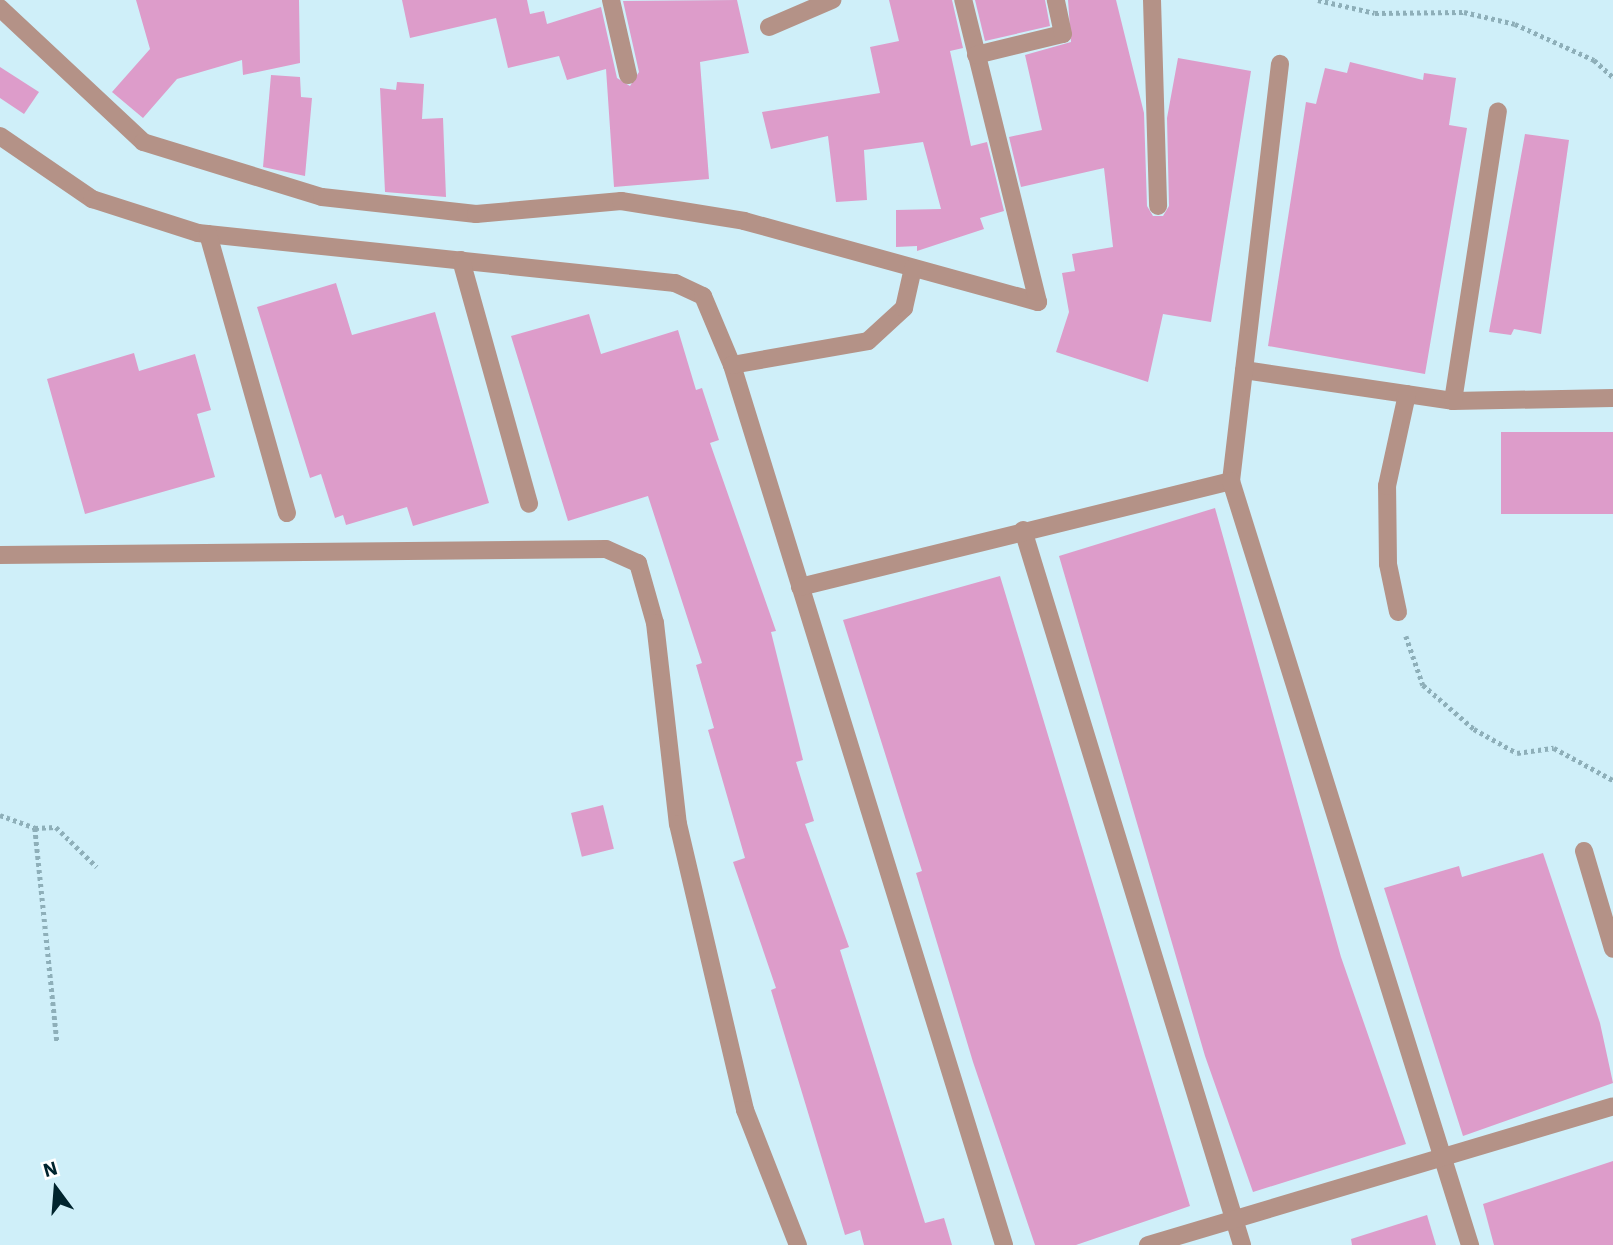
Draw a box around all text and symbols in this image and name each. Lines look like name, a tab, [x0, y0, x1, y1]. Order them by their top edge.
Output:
north arrow	[21, 1154, 91, 1224]
text: N	[40, 1155, 60, 1182]

